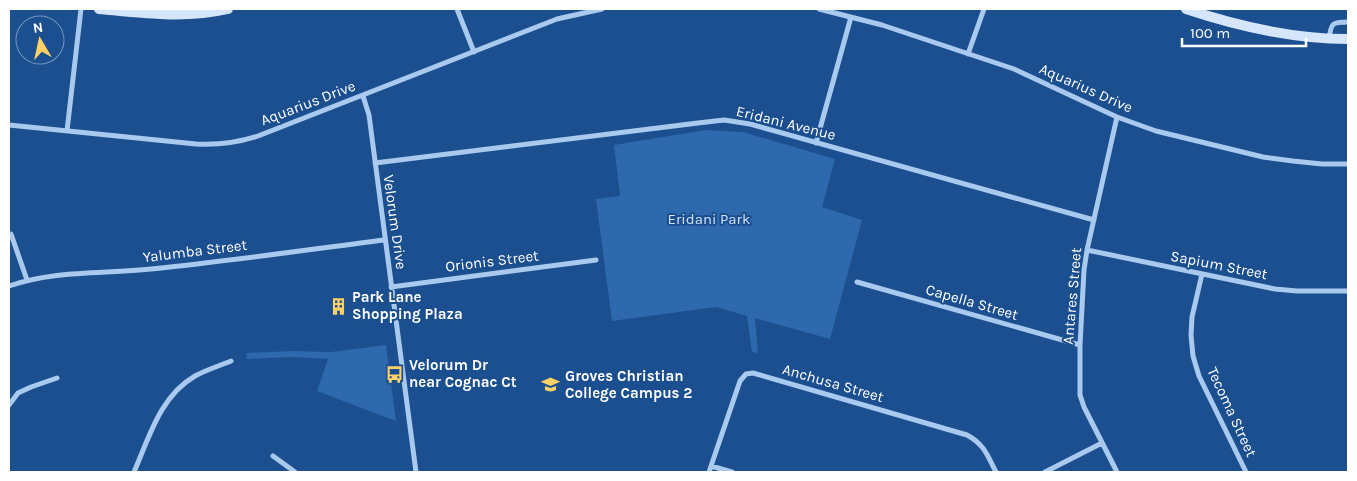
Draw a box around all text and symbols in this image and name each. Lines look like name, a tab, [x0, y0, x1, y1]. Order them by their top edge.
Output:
north arrow	[15, 15, 65, 65]
scale bar	[1182, 15, 1306, 47]
text: N	[32, 18, 44, 37]
text: 100 m	[1190, 24, 1230, 42]
street label: Aquarius Drive	[1037, 59, 1135, 117]
street label: Aquarius Drive	[258, 77, 358, 129]
street label: Eridani Avenue	[734, 102, 838, 144]
street label: Velorum Drive	[379, 174, 411, 270]
park label: Eridani Park	[668, 210, 751, 228]
street label: Yalumba Street	[142, 236, 248, 266]
street label: Orionis Street	[444, 246, 540, 276]
street label: Antares Street	[1059, 246, 1085, 345]
street label: Sapium Street	[1169, 247, 1269, 283]
street label: Capella Street	[924, 280, 1021, 324]
place label: Park Lane Shopping Plaza	[352, 288, 463, 323]
building icon: Park Lane Shopping Plaza	[328, 296, 348, 316]
place label: Velorum Dr near Cognac Ct	[409, 356, 517, 391]
street label: Anchusa Street	[780, 360, 886, 406]
bus stop icon: Velorum Dr near Cognac Ct	[385, 364, 405, 384]
street label: Tecoma Street	[1203, 364, 1261, 460]
place label: Groves Christian College Campus 2	[565, 367, 692, 402]
school or university icon: Groves Christian College Campus 2	[541, 375, 561, 395]

